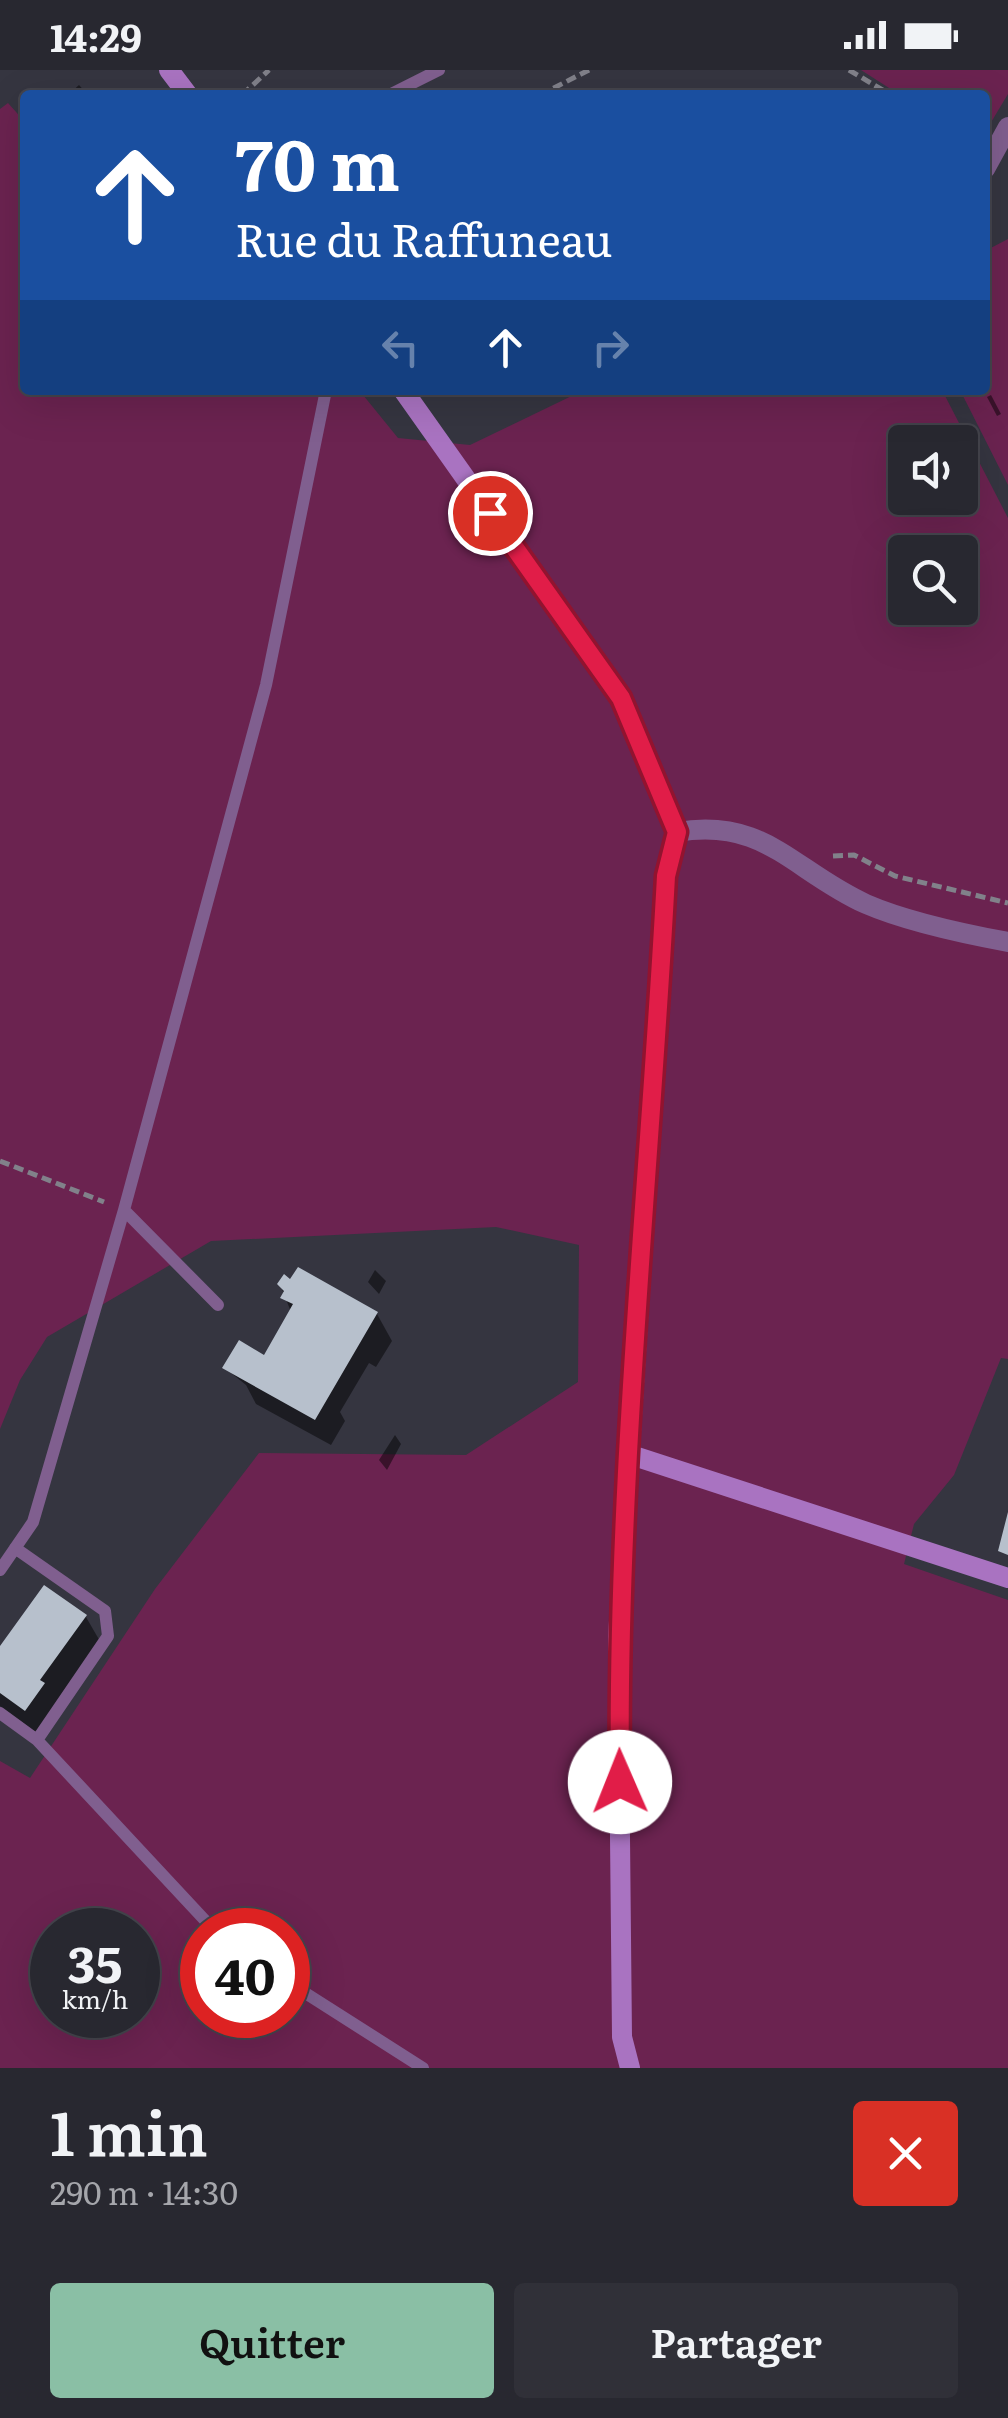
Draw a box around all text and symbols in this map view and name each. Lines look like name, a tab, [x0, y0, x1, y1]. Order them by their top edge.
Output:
text: 14:29	[50, 7, 142, 64]
text: 70 m	[235, 109, 400, 213]
icon: ahead	[70, 130, 200, 260]
text: Rue du Raffuneau	[235, 204, 612, 271]
icon: left	[373, 320, 428, 375]
icon: ahead	[478, 320, 533, 375]
icon: right	[583, 320, 638, 375]
map controls	[888, 425, 978, 625]
button: sound	[888, 425, 978, 515]
pin	[448, 471, 533, 556]
icon: arrive	[463, 486, 518, 541]
button: search	[888, 535, 978, 625]
position arrow	[568, 1730, 672, 1834]
speed limit sign: 40	[180, 1908, 310, 2038]
text: 35	[68, 1924, 122, 1998]
text: km/h	[62, 1980, 128, 2017]
text: 1 min	[50, 2085, 208, 2174]
button: close	[853, 2101, 958, 2206]
text: 290 m · 14:30	[50, 2167, 238, 2215]
button: Quitter	[50, 2283, 494, 2398]
button: Partager	[514, 2283, 958, 2398]

